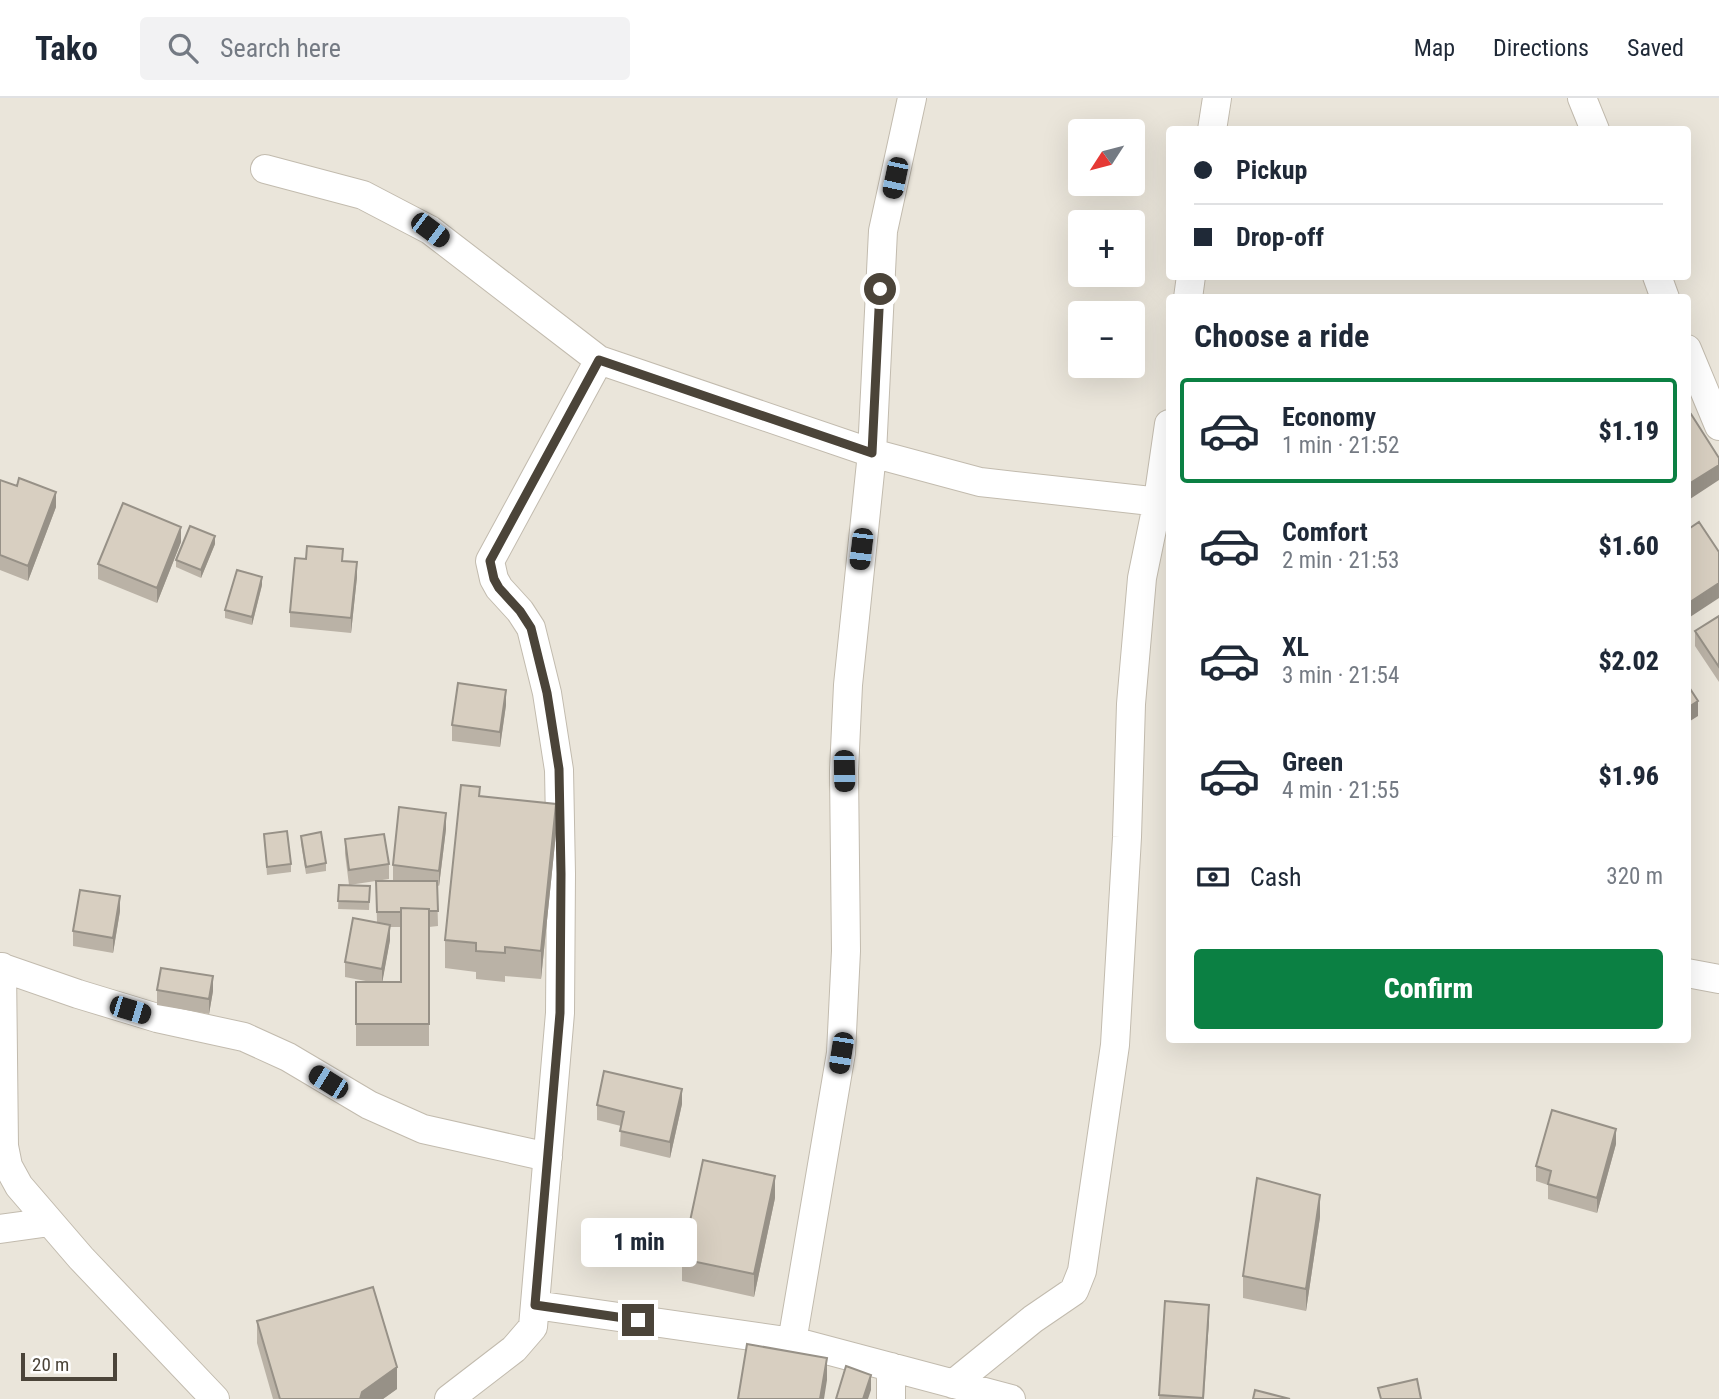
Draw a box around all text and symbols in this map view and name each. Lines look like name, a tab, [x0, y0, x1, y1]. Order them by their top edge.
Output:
search box	[140, 17, 630, 80]
text: Tako	[35, 29, 98, 68]
icon: search	[164, 29, 202, 67]
text: Search here	[220, 33, 341, 63]
text: Map	[1414, 34, 1455, 62]
text: Directions	[1493, 34, 1589, 62]
text: Saved	[1627, 34, 1684, 62]
north arrow	[1068, 119, 1144, 196]
map controls	[1068, 119, 1145, 378]
car	[881, 155, 910, 201]
text: Pickup	[1236, 155, 1307, 185]
car	[407, 209, 454, 251]
button: +	[1068, 210, 1145, 287]
text: Drop-off	[1236, 222, 1324, 252]
route start	[864, 273, 896, 305]
button: −	[1068, 301, 1145, 378]
text: Choose a ride	[1194, 317, 1369, 355]
icon: car	[1198, 399, 1261, 462]
text: Economy	[1282, 402, 1376, 432]
text: $1.19	[1598, 416, 1659, 446]
text: 1 min · 21:52	[1282, 432, 1399, 459]
icon: car	[1198, 514, 1261, 577]
text: Comfort	[1282, 517, 1368, 547]
car	[849, 527, 874, 571]
text: $1.60	[1598, 531, 1659, 561]
text: 2 min · 21:53	[1282, 547, 1399, 574]
icon: car	[1198, 629, 1261, 692]
text: XL	[1282, 632, 1309, 662]
text: $2.02	[1598, 646, 1659, 676]
text: 3 min · 21:54	[1282, 662, 1399, 689]
icon: car	[1198, 744, 1261, 807]
text: Green	[1282, 747, 1343, 777]
car	[834, 750, 855, 792]
text: $1.96	[1598, 761, 1659, 791]
text: 4 min · 21:55	[1282, 777, 1399, 804]
icon: cash	[1194, 858, 1232, 896]
text: Cash	[1250, 862, 1302, 892]
text: 320 m	[1606, 863, 1663, 890]
button: Confirm	[1194, 949, 1663, 1029]
car	[107, 994, 154, 1026]
car	[828, 1031, 855, 1075]
car	[305, 1062, 352, 1102]
callout: 1 min	[580, 1218, 696, 1268]
text: 1 min	[613, 1229, 665, 1256]
route end	[622, 1304, 654, 1336]
scale bar	[21, 1350, 117, 1382]
text: 20 m	[32, 1353, 69, 1376]

